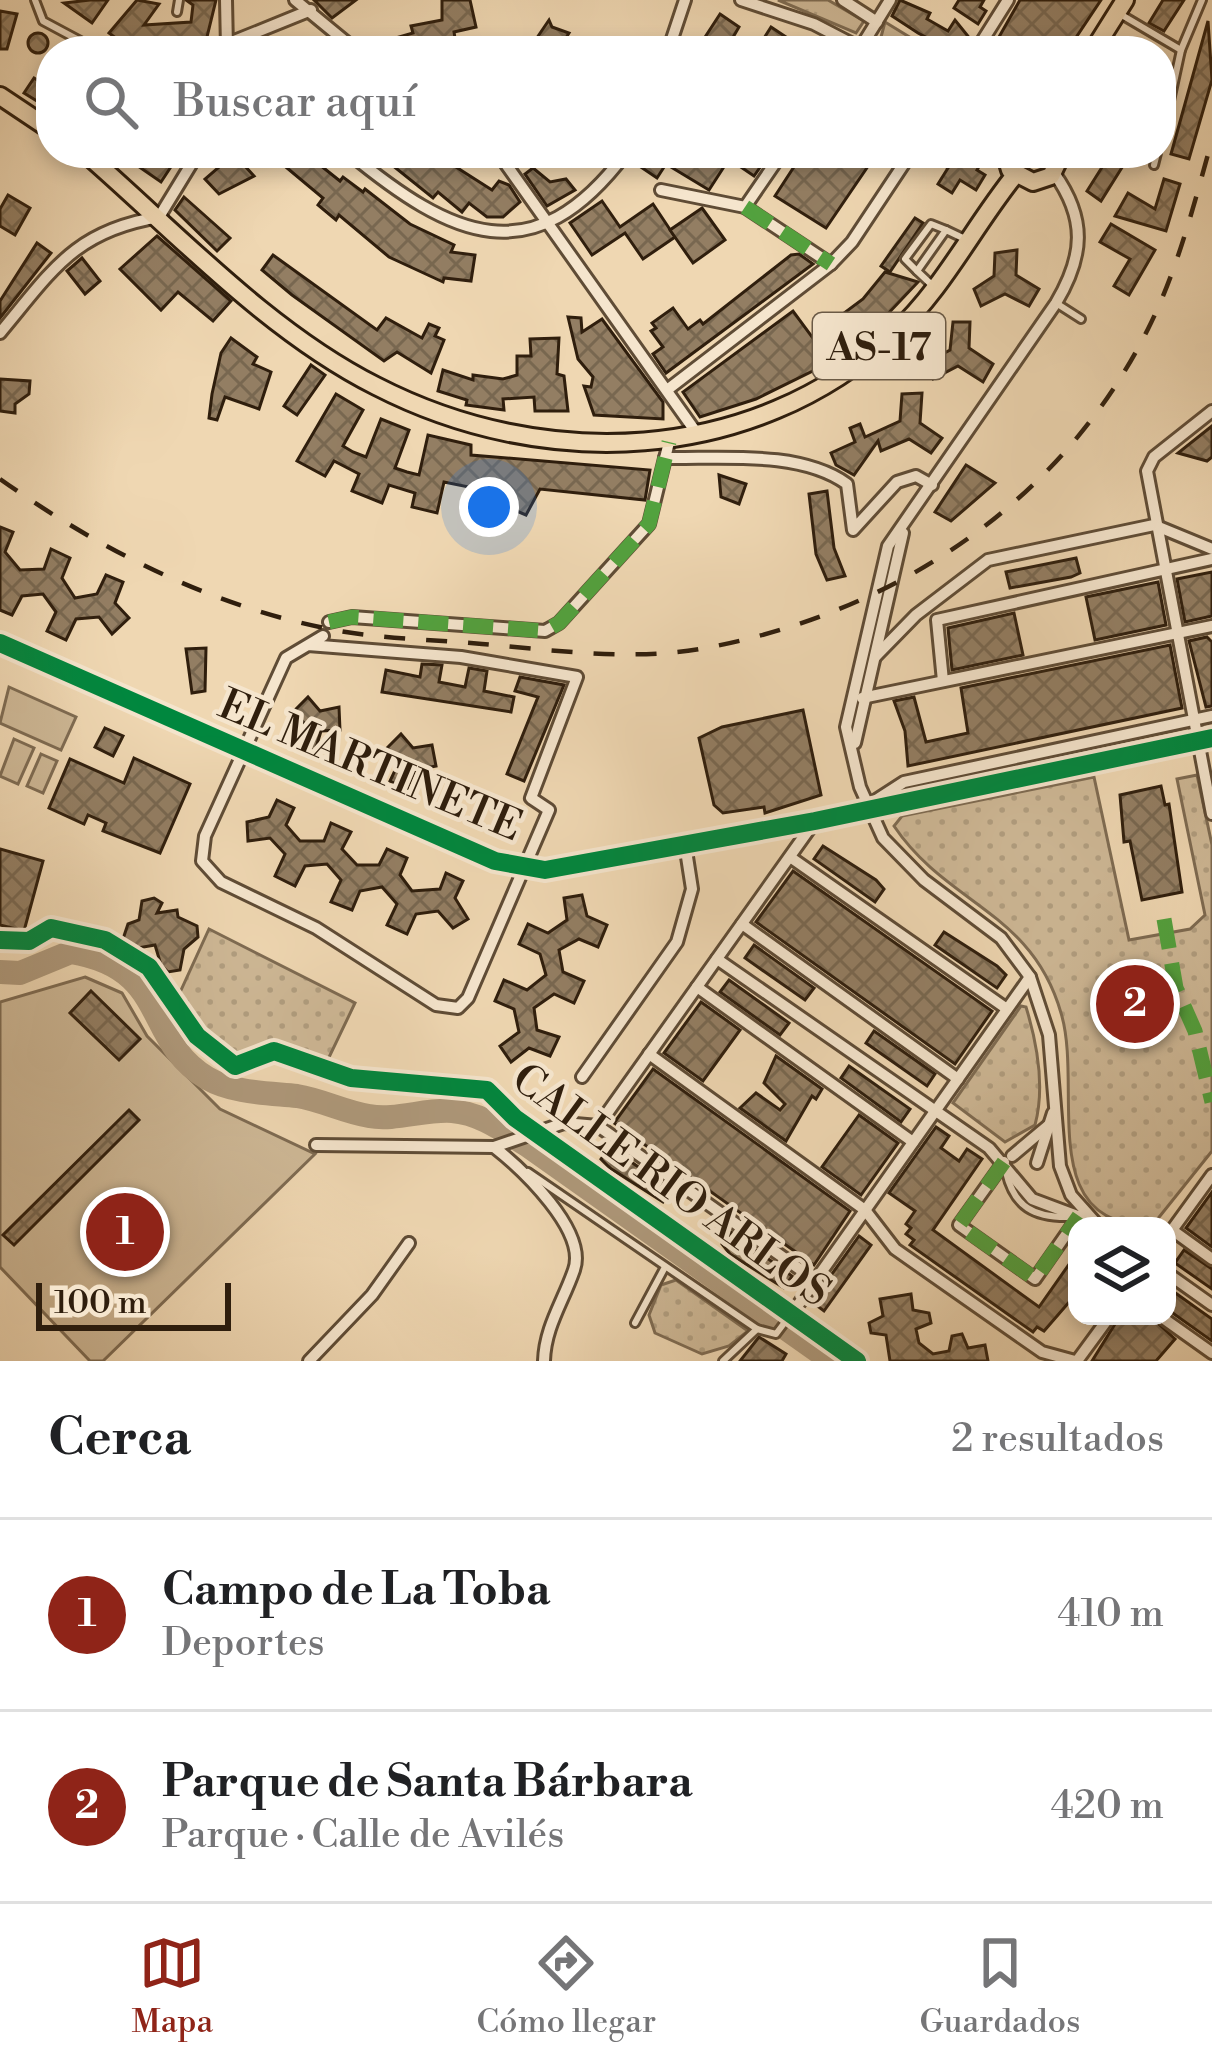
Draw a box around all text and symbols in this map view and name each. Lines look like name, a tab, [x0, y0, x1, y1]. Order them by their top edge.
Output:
search box	[36, 36, 1176, 168]
icon: search	[78, 69, 144, 135]
text: Buscar aquí	[174, 74, 416, 131]
road number: AS-17	[813, 313, 945, 379]
your location	[459, 477, 519, 537]
street label: EL MARTINETE	[210, 679, 530, 854]
pin: 2	[1096, 959, 1174, 1049]
street label: CALLE RIO ARLOS	[501, 1053, 840, 1319]
pin: 1	[86, 1187, 164, 1277]
map controls	[1068, 1217, 1176, 1325]
button: layers	[1068, 1217, 1176, 1325]
scale bar	[36, 1277, 231, 1330]
text: 100 m	[54, 1283, 147, 1324]
text: Cerca	[48, 1407, 191, 1471]
text: 2 resultados	[951, 1415, 1164, 1464]
text: Campo de La Toba	[162, 1562, 550, 1619]
text: 1	[78, 1590, 96, 1639]
text: 410 m	[1057, 1590, 1164, 1639]
text: Deportes	[162, 1619, 325, 1668]
text: Parque de Santa Bárbara	[162, 1754, 693, 1811]
text: 2	[75, 1782, 99, 1831]
text: 420 m	[1051, 1782, 1164, 1831]
text: Parque · Calle de Avilés	[162, 1811, 564, 1860]
tab: Mapa	[132, 1930, 213, 2043]
tab: Cómo llegar	[476, 1930, 656, 2043]
tab: Guardados	[919, 1930, 1080, 2043]

